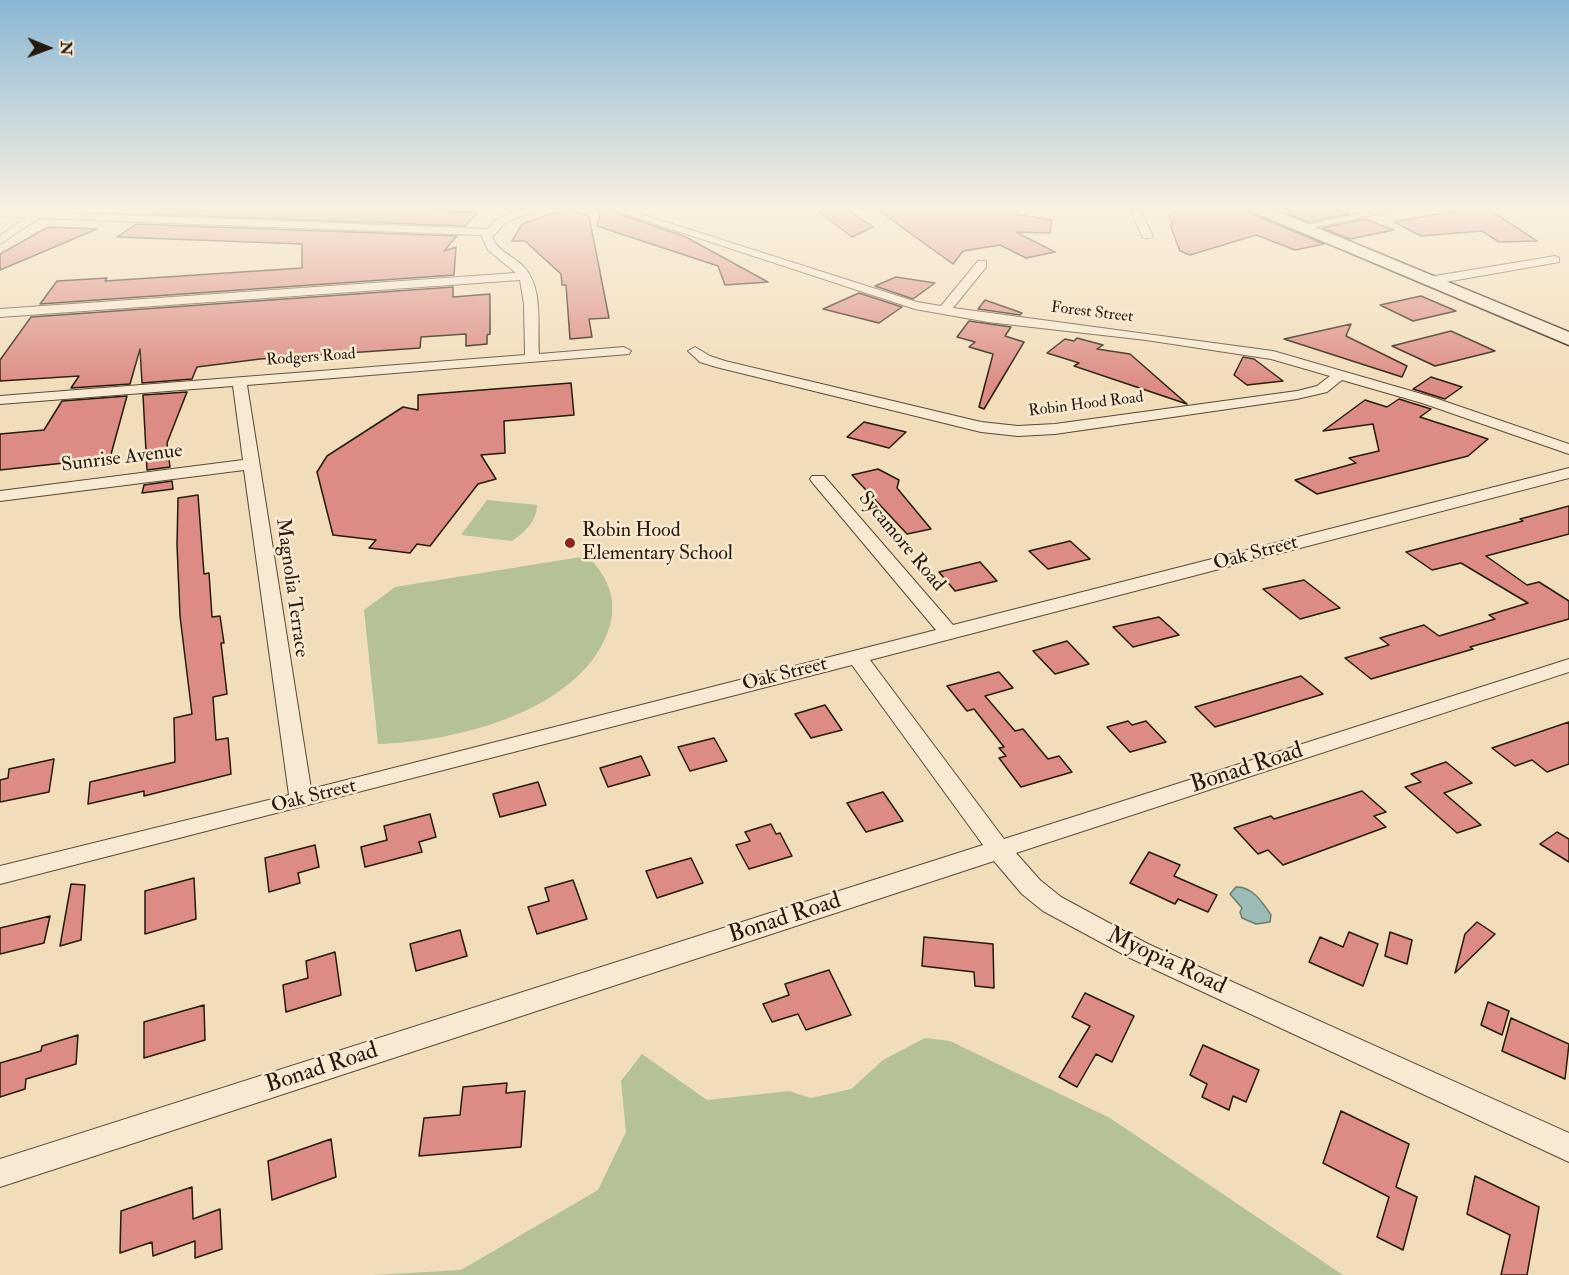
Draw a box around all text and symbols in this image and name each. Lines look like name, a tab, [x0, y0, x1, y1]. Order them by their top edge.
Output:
north arrow	[18, 18, 78, 78]
text: N	[56, 41, 76, 56]
street label: Forest Street	[1050, 298, 1134, 328]
street label: Rodgers Road	[266, 345, 356, 371]
street label: Robin Hood Road	[1027, 388, 1145, 422]
street label: Sunrise Avenue	[60, 440, 184, 478]
street label: Sycamore Road	[852, 487, 950, 597]
street label: Magnolia Terrace	[269, 517, 313, 659]
place label: Robin Hood Elementary School	[582, 520, 733, 567]
street label: Oak Street	[1211, 531, 1301, 577]
marker: Robin Hood Elementary School	[563, 536, 577, 550]
street label: Oak Street	[740, 653, 830, 697]
street label: Bonad Road	[1187, 737, 1307, 801]
street label: Oak Street	[269, 775, 359, 819]
street label: Bonad Road	[725, 887, 845, 951]
street label: Myopia Road	[1102, 922, 1230, 1002]
street label: Bonad Road	[262, 1037, 382, 1101]

